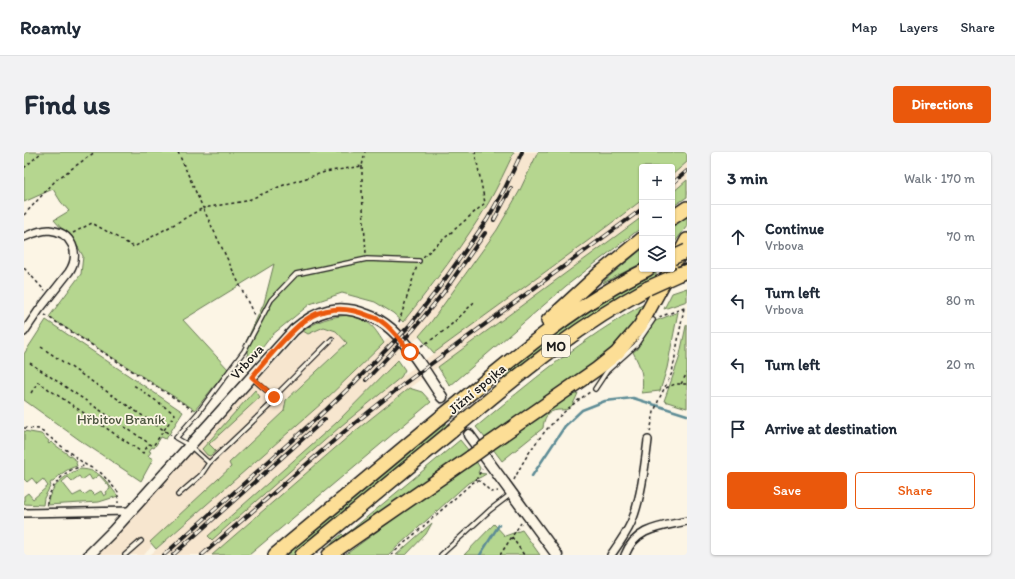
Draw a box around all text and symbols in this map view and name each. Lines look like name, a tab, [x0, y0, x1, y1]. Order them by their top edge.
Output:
text: Roamly	[20, 16, 81, 39]
text: Map	[852, 19, 877, 36]
text: Layers	[899, 19, 938, 36]
text: Share	[960, 19, 995, 36]
button: Directions	[893, 86, 991, 123]
text: Find us	[24, 87, 111, 121]
map controls	[639, 164, 675, 272]
button: +	[639, 164, 675, 200]
text: 3 min	[727, 168, 768, 188]
text: Walk · 170 m	[904, 171, 975, 186]
button: −	[639, 200, 675, 236]
text: Continue	[765, 220, 824, 238]
icon: ahead	[727, 226, 749, 248]
text: 70 m	[947, 229, 975, 244]
button: layers	[639, 236, 675, 272]
text: Vrbova	[765, 238, 804, 253]
text: Turn left	[765, 284, 820, 302]
icon: left	[727, 290, 749, 312]
text: 80 m	[946, 293, 975, 308]
text: Vrbova	[765, 302, 804, 317]
road number: MO	[542, 335, 570, 357]
street label: Vrbova	[227, 341, 267, 383]
route start	[401, 343, 419, 361]
icon: left	[727, 354, 749, 376]
text: Turn left	[765, 356, 820, 374]
text: 20 m	[946, 357, 975, 372]
street label: Jižní spojka	[445, 360, 509, 418]
route end	[265, 388, 283, 406]
park label: Hřbitov Braník	[77, 411, 166, 428]
icon: arrive	[727, 418, 749, 440]
text: Arrive at destination	[765, 420, 897, 438]
button: Save	[727, 472, 847, 509]
button: Share	[855, 472, 975, 509]

